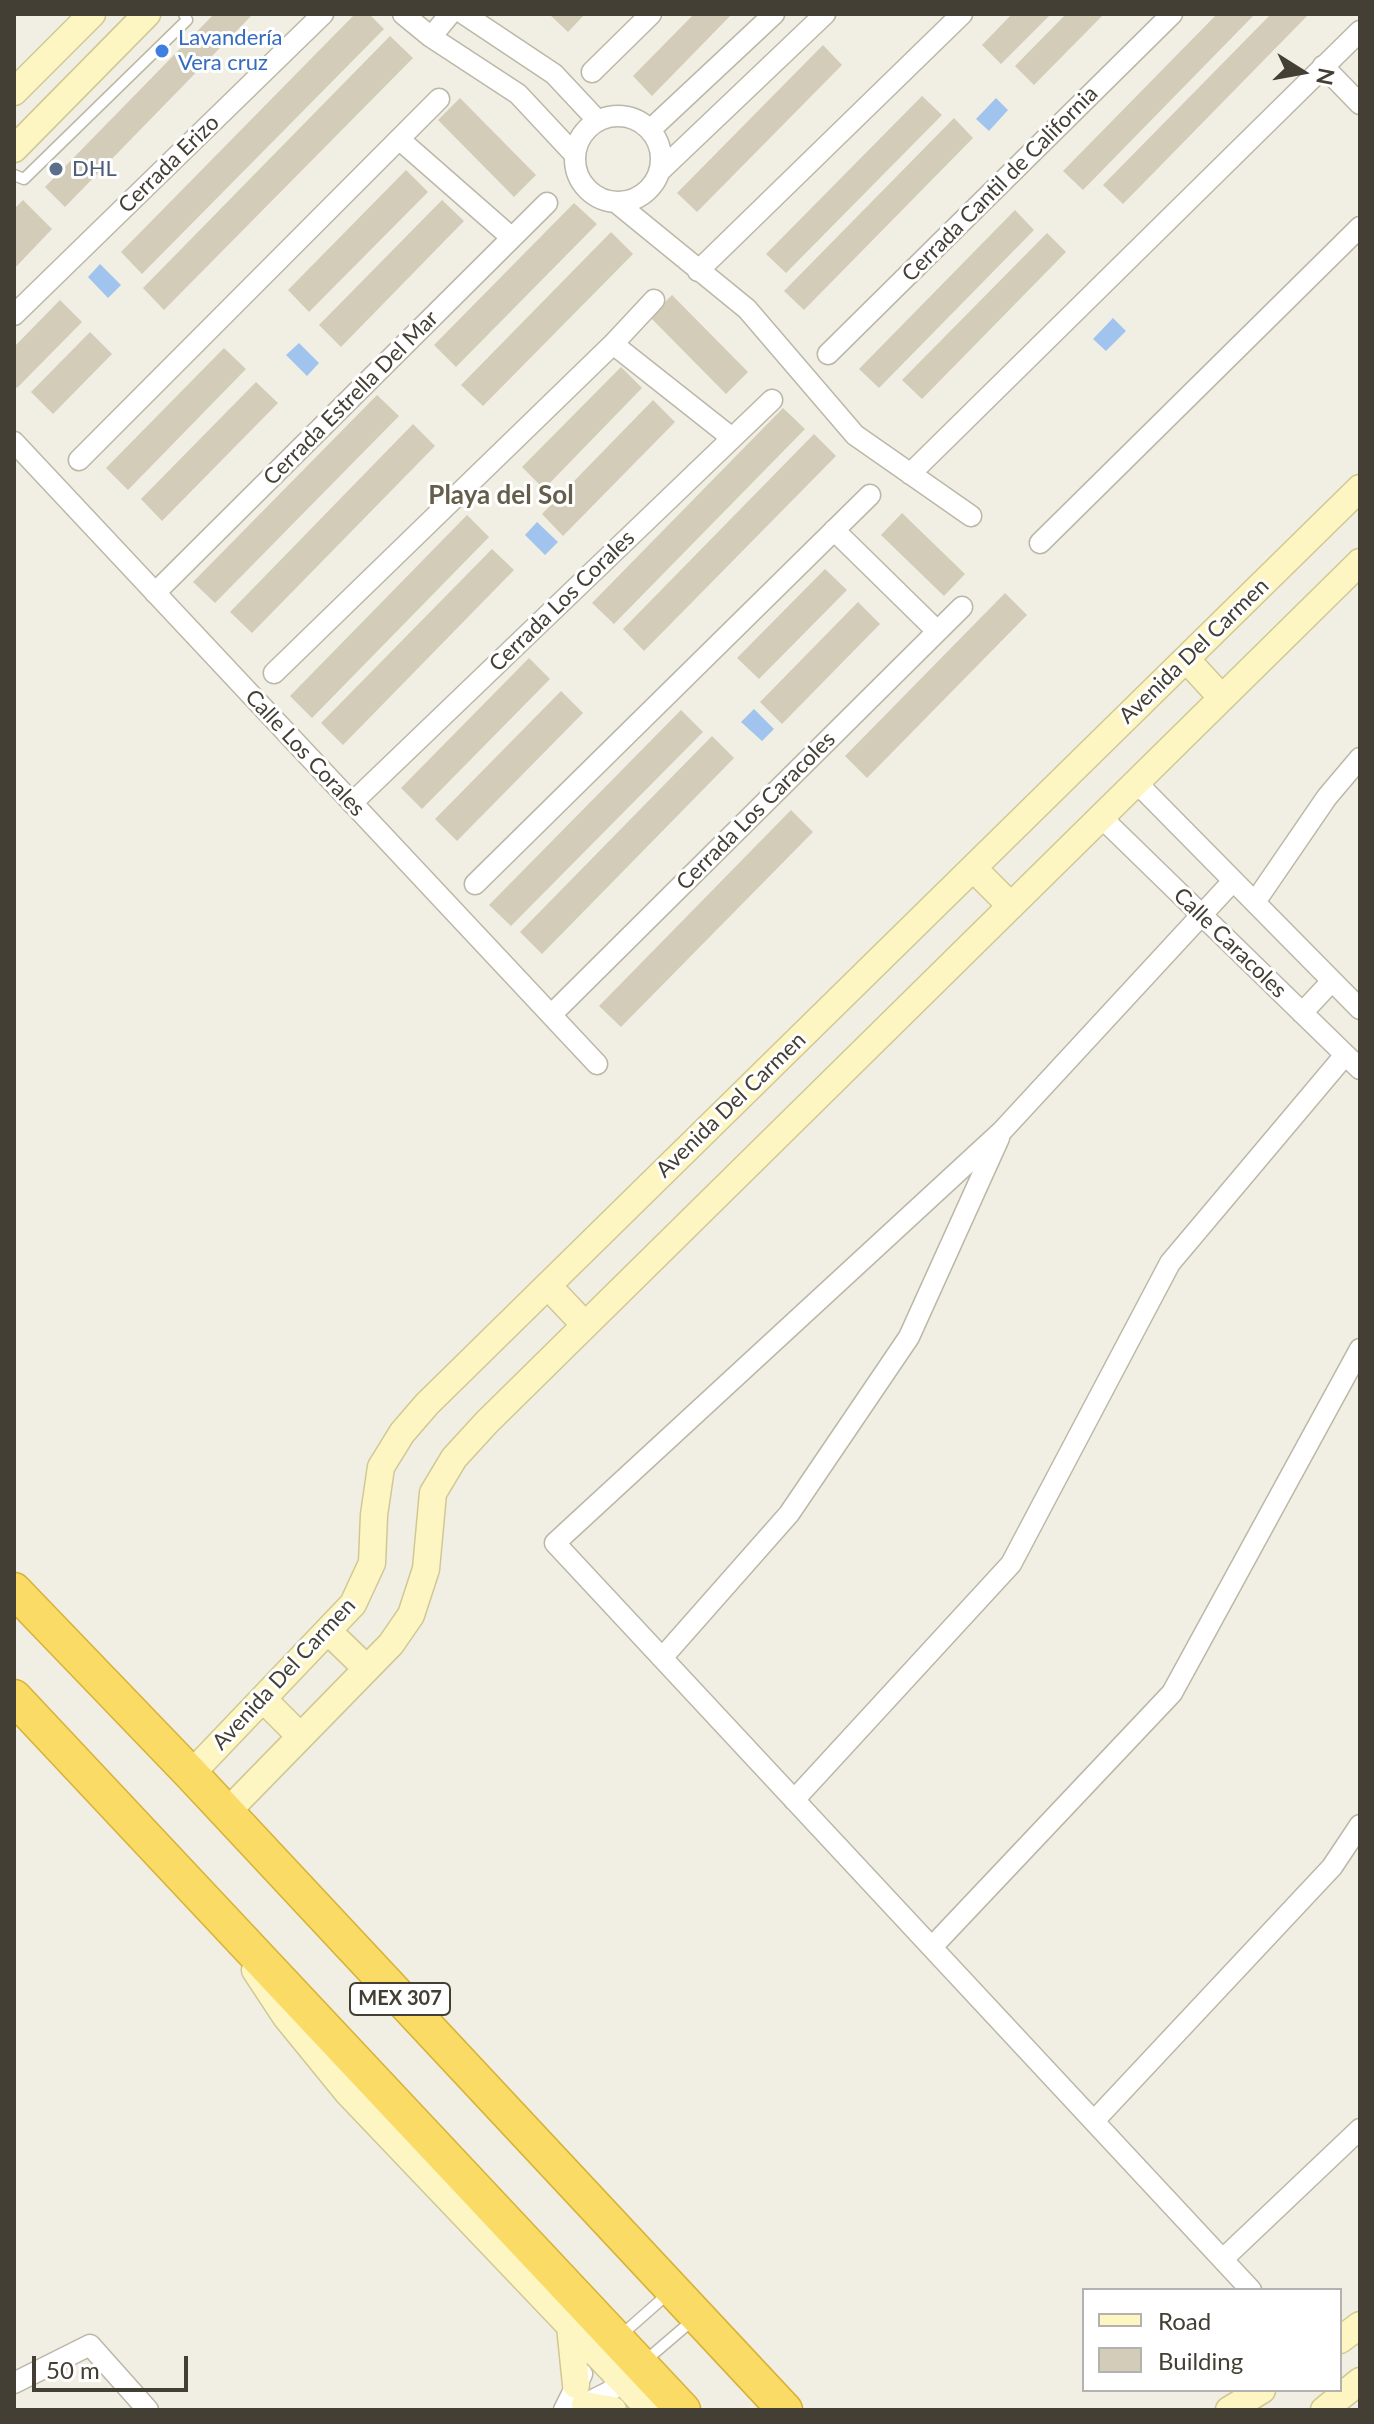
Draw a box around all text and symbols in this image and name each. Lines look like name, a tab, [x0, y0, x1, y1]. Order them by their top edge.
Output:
place label: Lavandería Vera cruz	[178, 25, 282, 76]
north arrow	[1262, 32, 1342, 112]
marker: Lavandería Vera cruz	[153, 42, 171, 60]
text: N	[1311, 66, 1341, 88]
street label: Cerrada Cantil de California	[897, 81, 1103, 287]
street label: Cerrada Erizo	[113, 109, 225, 219]
place label: DHL	[72, 156, 117, 182]
marker: DHL	[47, 160, 65, 178]
street label: Cerrada Estrella Del Mar	[258, 305, 444, 491]
district label: Playa del Sol	[428, 480, 574, 512]
street label: Cerrada Los Corales	[484, 525, 640, 677]
street label: Avenida Del Carmen	[1114, 573, 1274, 729]
street label: Calle Los Corales	[240, 684, 370, 822]
street label: Cerrada Los Caracoles	[671, 726, 841, 896]
street label: Calle Caracoles	[1168, 883, 1292, 1003]
street label: Avenida Del Carmen	[651, 1027, 811, 1183]
street label: Avenida Del Carmen	[207, 1593, 361, 1755]
road number: MEX 307	[350, 1983, 450, 2015]
legend	[1082, 2288, 1342, 2392]
text: Road	[1158, 2306, 1211, 2335]
scale bar	[36, 2340, 192, 2390]
text: Building	[1158, 2346, 1243, 2375]
text: 50 m	[46, 2355, 100, 2384]

